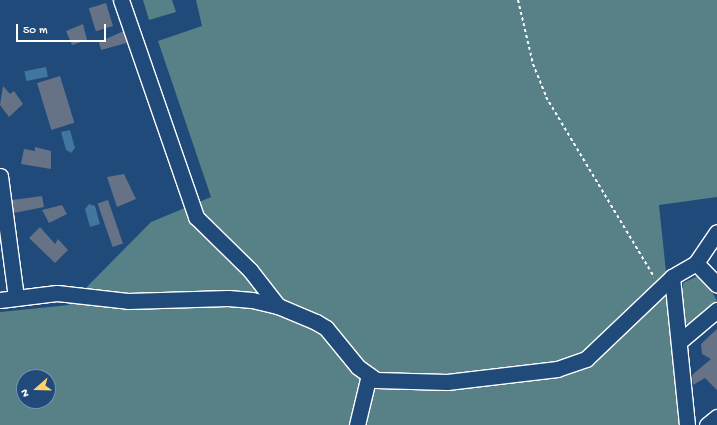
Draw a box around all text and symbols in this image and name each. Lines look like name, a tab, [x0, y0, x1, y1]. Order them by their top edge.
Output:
scale bar	[18, 16, 108, 42]
text: 50 m	[23, 24, 48, 38]
north arrow	[16, 369, 56, 409]
text: N	[19, 387, 33, 398]

